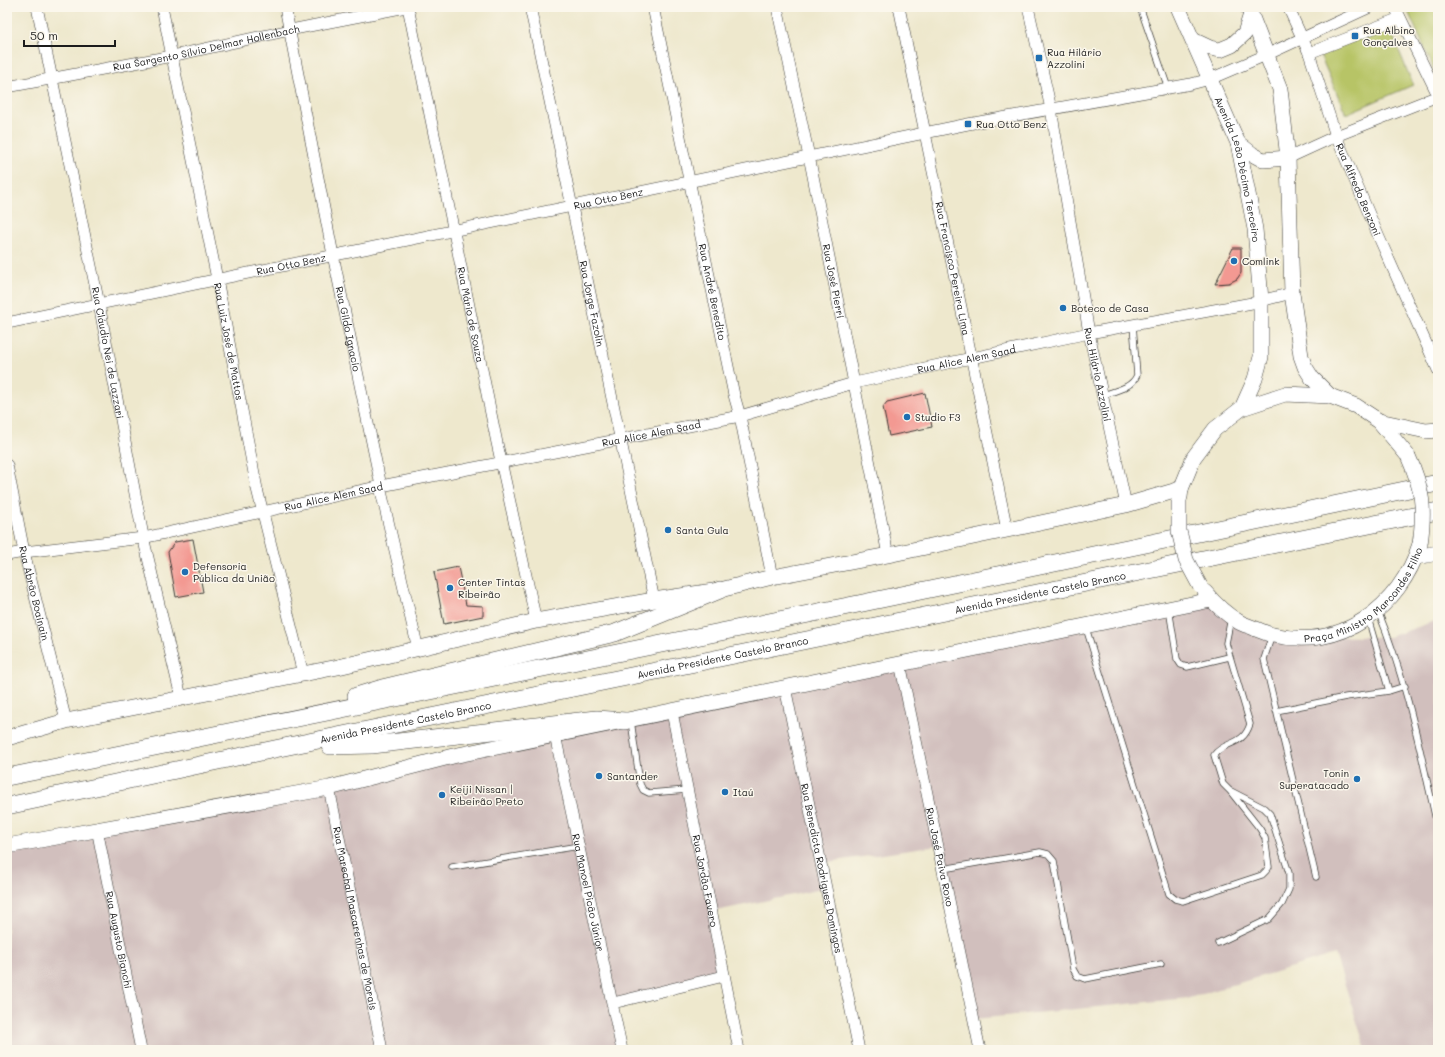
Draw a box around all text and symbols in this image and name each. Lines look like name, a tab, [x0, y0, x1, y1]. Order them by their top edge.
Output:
street label: Rua Sargento Sílvio Delmar Hollenbach	[112, 21, 301, 74]
scale bar	[24, 22, 115, 48]
place label: Rua Albino Gonçalves	[1363, 23, 1415, 49]
text: 50 m	[30, 27, 58, 43]
marker: Rua Albino Gonçalves	[1350, 31, 1360, 41]
place label: Rua Hilário Azzolini	[1047, 45, 1101, 71]
marker: Rua Hilário Azzolini	[1034, 53, 1044, 63]
street label: Avenida Leão Décimo Terceiro	[1211, 94, 1263, 243]
place label: Rua Otto Benz	[976, 117, 1047, 131]
marker: Rua Otto Benz	[963, 119, 973, 129]
street label: Rua Alfredo Benzoni	[1333, 141, 1385, 238]
street label: Rua Otto Benz	[572, 184, 645, 213]
street label: Rua Francisco Pereira Lima	[932, 200, 974, 337]
street label: Rua André Benedito	[696, 242, 729, 342]
street label: Rua José Pierri	[820, 243, 848, 320]
street label: Rua Otto Benz	[255, 250, 327, 278]
place label: Comlink	[1242, 254, 1279, 268]
marker: Comlink	[1229, 256, 1239, 266]
street label: Rua Jorge Fazolin	[576, 259, 608, 348]
street label: Rua Mário de Souza	[454, 266, 487, 364]
street label: Rua Luiz José de Mattos	[211, 281, 247, 401]
street label: Rua Gildo Ignacio	[333, 285, 364, 373]
street label: Rua Cláudio Nei de Lazzari	[89, 286, 128, 420]
place label: Boteco de Casa	[1071, 301, 1149, 315]
marker: Boteco de Casa	[1058, 303, 1068, 313]
street label: Rua Hilário Azzolini	[1081, 326, 1115, 423]
street label: Rua Alice Alem Saad	[916, 342, 1017, 376]
place label: Studio F3	[915, 410, 961, 424]
marker: Studio F3	[902, 412, 912, 422]
street label: Rua Alice Alem Saad	[601, 417, 702, 450]
street label: Rua Alice Alem Saad	[283, 479, 384, 514]
place label: Santa Gula	[676, 523, 729, 537]
marker: Santa Gula	[663, 525, 673, 535]
street label: Rua Abrão Boainain	[16, 545, 53, 642]
street label: Praça Ministro Marcondes Filho	[1304, 545, 1425, 645]
place label: Defensoria Pública da União	[193, 559, 275, 585]
marker: Defensoria Pública da União	[180, 567, 190, 577]
street label: Avenida Presidente Castelo Branco	[953, 568, 1127, 617]
place label: Center Tintas Ribeirão	[458, 575, 525, 601]
marker: Center Tintas Ribeirão	[445, 583, 455, 593]
street label: Avenida Presidente Castelo Branco	[636, 633, 810, 682]
street label: Avenida Presidente Castelo Branco	[318, 698, 492, 747]
place label: Tonin Superatacado	[1279, 766, 1349, 792]
place label: Santander	[607, 769, 658, 783]
marker: Santander	[594, 771, 604, 781]
marker: Tonin Superatacado	[1352, 774, 1362, 784]
place label: Keiji Nissan | Ribeirão Preto	[450, 782, 523, 808]
street label: Rua Benedicta Rodrigues Domingos	[798, 782, 846, 955]
place label: Itaú	[733, 785, 753, 799]
marker: Itaú	[720, 787, 730, 797]
marker: Keiji Nissan | Ribeirão Preto	[437, 790, 447, 800]
street label: Rua José Paiva Roxo	[923, 806, 957, 908]
street label: Rua Marechal Mascarenhas de Morais	[330, 825, 381, 1012]
street label: Rua Manoel Picão Júnior	[569, 832, 608, 953]
street label: Rua Jordão Favero	[689, 833, 721, 928]
street label: Rua Augusto Bianchi	[103, 890, 136, 990]

